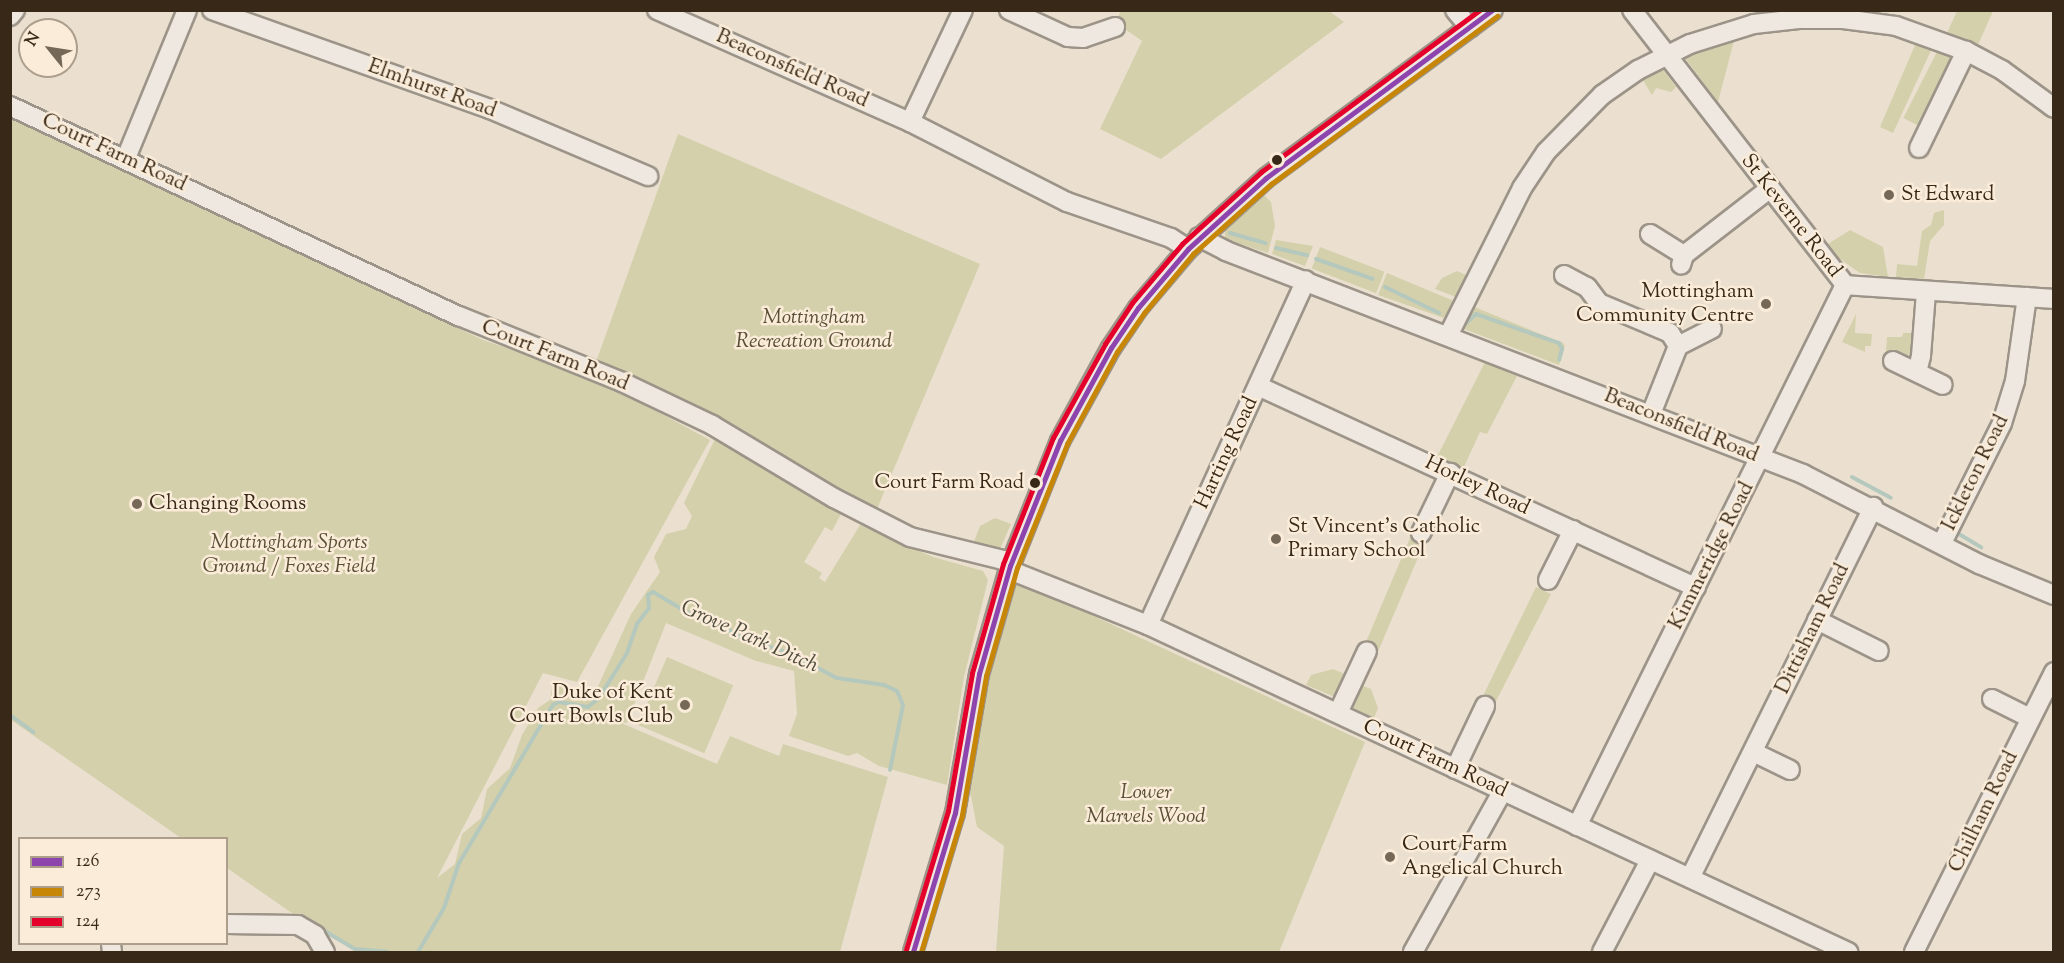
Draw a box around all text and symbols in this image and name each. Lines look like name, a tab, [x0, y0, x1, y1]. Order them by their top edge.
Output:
north arrow	[18, 18, 78, 78]
street label: Beaconsfield Road	[712, 24, 872, 114]
text: N	[21, 28, 47, 51]
street label: Elmhurst Road	[364, 54, 500, 124]
street label: Court Farm Road	[37, 108, 191, 198]
street label: St Keverne Road	[1735, 149, 1847, 283]
unlabelled marker	[1271, 154, 1283, 166]
place label: St Edward	[1901, 182, 1994, 208]
marker: St Edward	[1882, 188, 1896, 202]
place label: Mottingham Community Centre	[1576, 279, 1754, 329]
marker: Mottingham Community Centre	[1759, 297, 1773, 311]
park label: Mottingham Recreation Ground	[736, 305, 892, 355]
street label: Court Farm Road	[477, 315, 633, 397]
street label: Beaconsfield Road	[1600, 384, 1762, 468]
street label: Harting Road	[1190, 393, 1264, 513]
street label: Ickleton Road	[1937, 411, 2015, 535]
street label: Horley Road	[1420, 451, 1534, 521]
place label: Court Farm Road	[874, 471, 1024, 495]
marker: Court Farm Road	[1029, 477, 1041, 489]
street label: Kimmeridge Road	[1664, 478, 1760, 634]
place label: Changing Rooms	[149, 491, 306, 517]
marker: Changing Rooms	[130, 497, 144, 511]
place label: St Vincent's Catholic Primary School	[1288, 514, 1480, 564]
park label: Mottingham Sports Ground / Foxes Field	[202, 530, 376, 580]
marker: St Vincent's Catholic Primary School	[1269, 532, 1283, 546]
street label: Dittisham Road	[1771, 560, 1855, 698]
water label: Grove Park Ditch	[676, 596, 822, 680]
place label: Duke of Kent Court Bowls Club	[509, 680, 673, 730]
marker: Duke of Kent Court Bowls Club	[678, 698, 692, 712]
street label: Court Farm Road	[1358, 714, 1512, 804]
street label: Chilham Road	[1944, 747, 2024, 877]
park label: Lower Marvels Wood	[1086, 780, 1206, 830]
place label: Court Farm Angelical Church	[1402, 832, 1563, 882]
legend	[18, 837, 228, 945]
text: 126	[76, 849, 100, 875]
marker: Court Farm Angelical Church	[1383, 850, 1397, 864]
text: 273	[76, 879, 101, 905]
text: 124	[76, 909, 100, 935]

